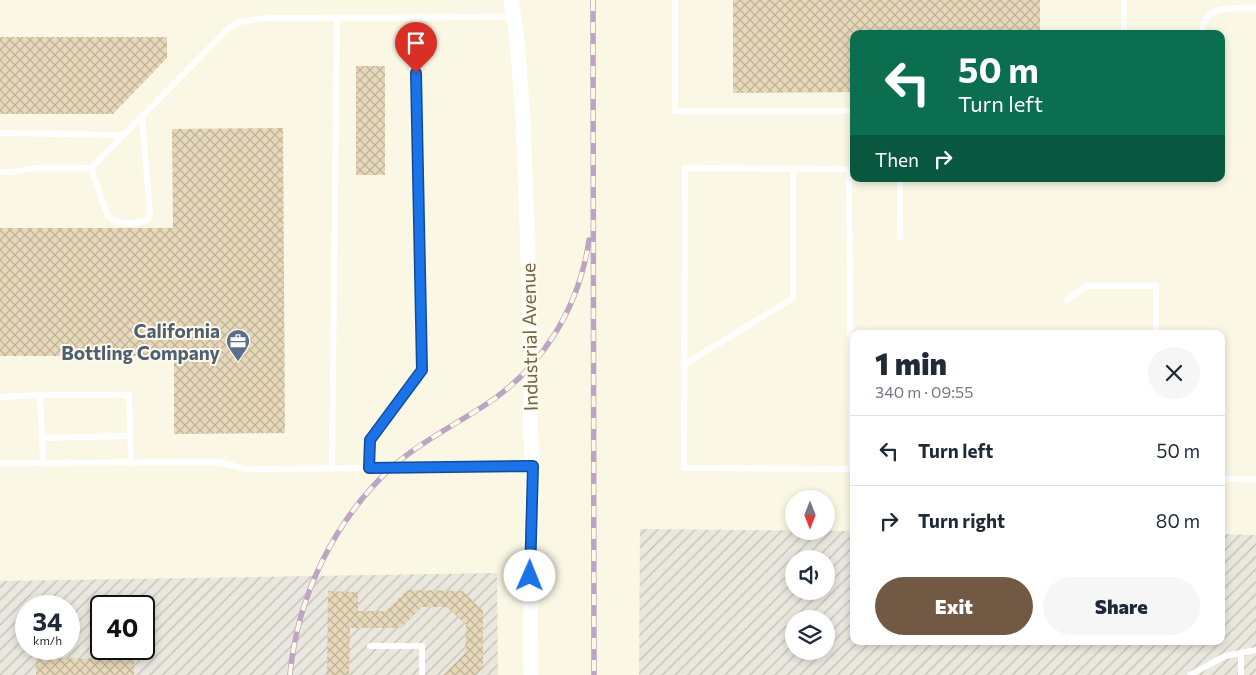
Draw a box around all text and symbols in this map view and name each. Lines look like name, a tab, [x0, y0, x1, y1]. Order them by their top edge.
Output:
pin	[395, 22, 437, 73]
icon: arrive	[402, 29, 430, 57]
text: 50 m	[958, 47, 1039, 90]
icon: left	[875, 50, 940, 115]
text: Turn left	[958, 90, 1043, 117]
icon: right	[929, 145, 957, 173]
text: Then	[875, 148, 919, 171]
street label: Industrial Avenue	[516, 263, 542, 411]
place label: California Bottling Company	[61, 319, 221, 364]
office icon: California Bottling Company	[225, 328, 251, 362]
text: 1 min	[875, 344, 947, 381]
button: close	[1148, 347, 1200, 399]
text: 340 m · 09:55	[875, 382, 973, 401]
icon: left	[875, 437, 903, 465]
text: Turn left	[918, 439, 993, 462]
text: 50 m	[1156, 439, 1200, 462]
north arrow	[785, 490, 835, 540]
map controls	[785, 490, 835, 660]
icon: right	[875, 507, 903, 535]
text: Turn right	[918, 509, 1005, 532]
text: 80 m	[1156, 509, 1200, 532]
position arrow	[503, 549, 555, 601]
button: sound	[785, 550, 835, 600]
button: Exit	[875, 577, 1033, 635]
button: Share	[1043, 577, 1200, 635]
speed limit sign: 40	[90, 595, 155, 660]
text: 34	[33, 606, 62, 636]
button: layers	[785, 610, 835, 660]
text: km/h	[33, 633, 62, 647]

